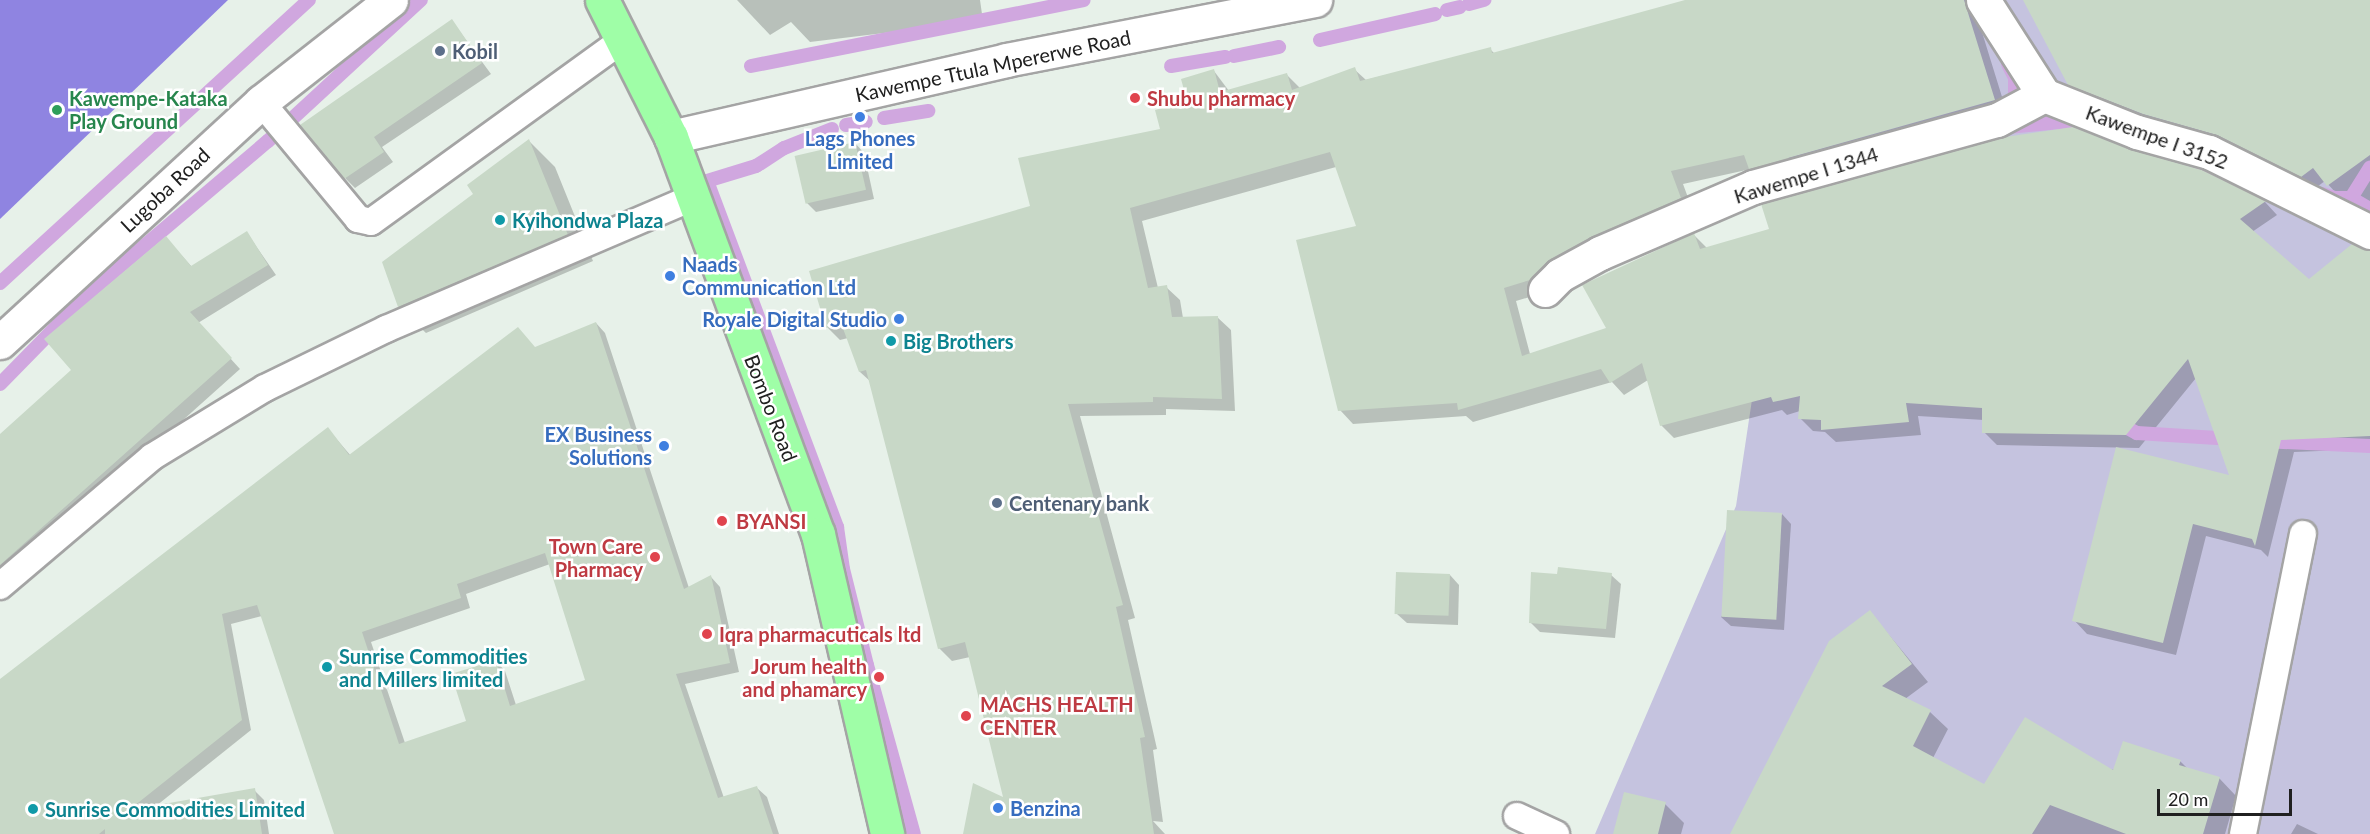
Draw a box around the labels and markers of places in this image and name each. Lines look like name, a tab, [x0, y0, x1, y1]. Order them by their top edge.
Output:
place label: Kobil	[452, 39, 498, 63]
marker: Kobil	[433, 44, 447, 58]
place label: Kawempe-Kataka Play Ground	[69, 86, 228, 133]
place label: Shubu pharmacy	[1147, 86, 1295, 110]
marker: Shubu pharmacy	[1128, 91, 1142, 105]
marker: Kawempe-Kataka Play Ground	[50, 103, 64, 117]
marker: Lags Phones Limited	[853, 110, 867, 124]
place label: Lags Phones Limited	[805, 126, 915, 173]
place label: Kyihondwa Plaza	[512, 208, 663, 232]
marker: Kyihondwa Plaza	[493, 213, 507, 227]
place label: Naads Communication Ltd	[682, 252, 856, 299]
marker: Naads Communication Ltd	[663, 269, 677, 283]
place label: Royale Digital Studio	[702, 307, 887, 331]
marker: Royale Digital Studio	[892, 312, 906, 326]
place label: Big Brothers	[903, 329, 1014, 353]
marker: Big Brothers	[884, 334, 898, 348]
place label: EX Business Solutions	[545, 422, 652, 469]
marker: EX Business Solutions	[657, 439, 671, 453]
place label: Centenary bank	[1009, 491, 1150, 515]
marker: Centenary bank	[990, 496, 1004, 510]
place label: BYANSI	[736, 509, 806, 533]
marker: BYANSI	[713, 512, 731, 530]
place label: Town Care Pharmacy	[549, 534, 643, 581]
marker: Town Care Pharmacy	[648, 550, 662, 564]
place label: Iqra pharmacuticals ltd	[719, 622, 921, 646]
marker: Iqra pharmacuticals ltd	[700, 627, 714, 641]
place label: Sunrise Commodities and Millers limited	[339, 644, 527, 691]
place label: Jorum health and phamarcy	[742, 654, 867, 701]
marker: Sunrise Commodities and Millers limited	[320, 660, 334, 674]
marker: Jorum health and phamarcy	[872, 670, 886, 684]
place label: MACHS HEALTH CENTER	[980, 692, 1134, 739]
marker: MACHS HEALTH CENTER	[957, 707, 975, 725]
place label: Benzina	[1010, 796, 1081, 820]
place label: Sunrise Commodities Limited	[45, 797, 305, 821]
marker: Benzina	[991, 801, 1005, 815]
marker: Sunrise Commodities Limited	[26, 802, 40, 816]

